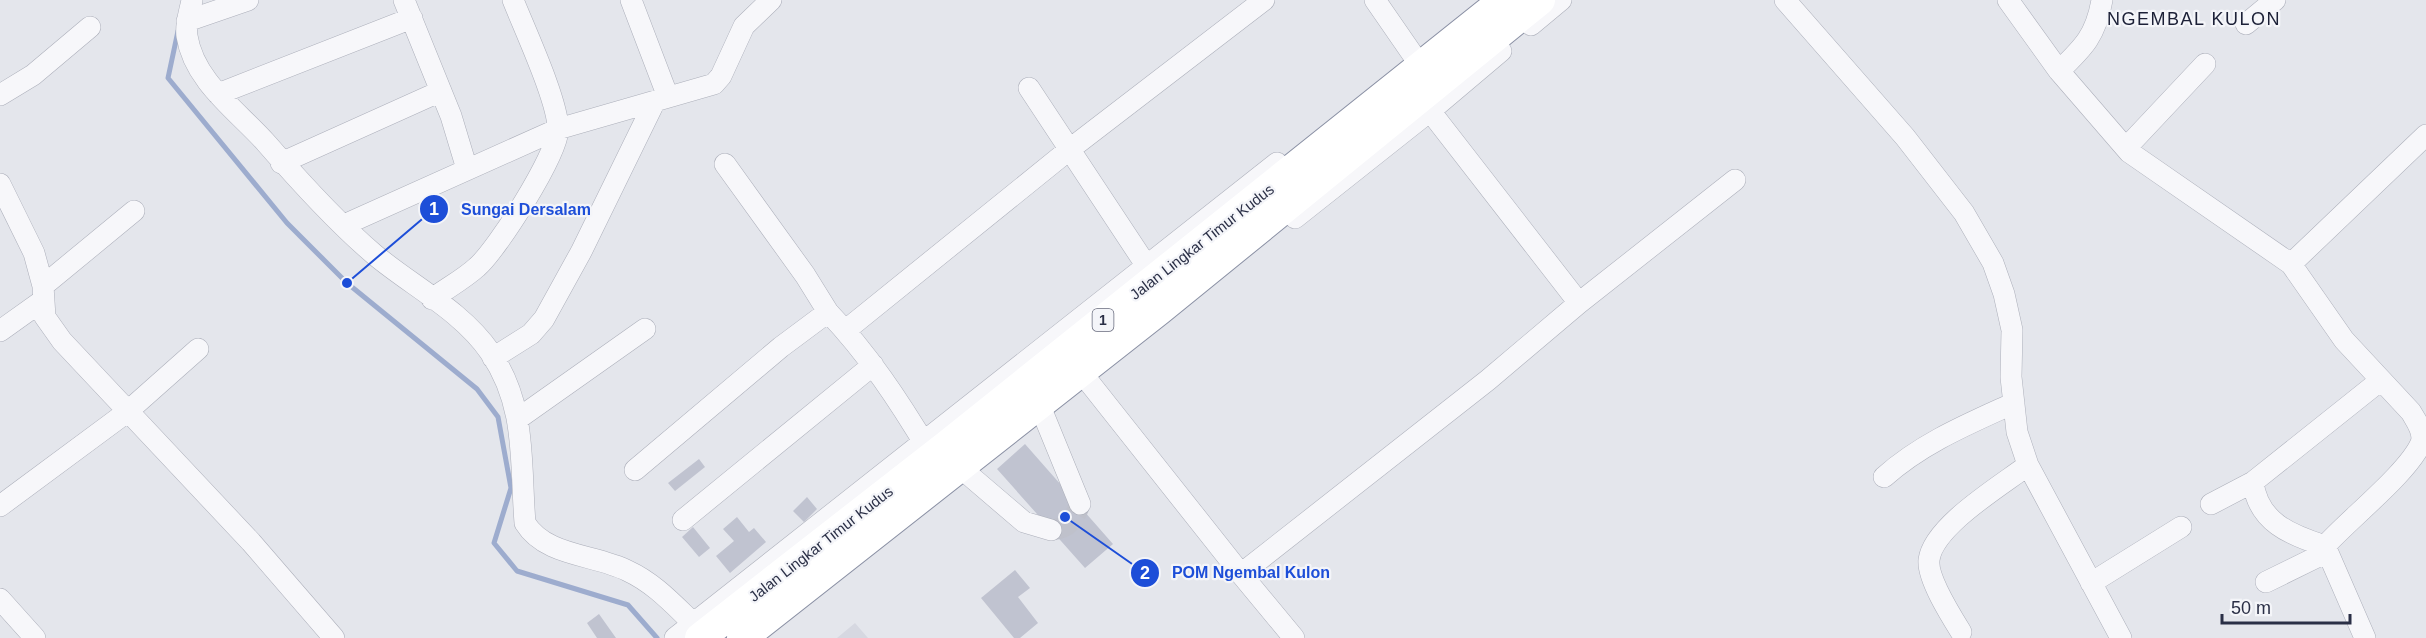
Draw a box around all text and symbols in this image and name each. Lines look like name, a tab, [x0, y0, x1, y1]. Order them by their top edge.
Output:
district label: NGEMBAL KULON	[2107, 9, 2281, 29]
street label: Jalan Lingkar Timur Kudus	[1126, 180, 1277, 303]
callout: Sungai Dersalam	[419, 192, 603, 226]
text: 1	[429, 199, 439, 219]
text: Sungai Dersalam	[461, 201, 591, 218]
road number: 1	[1092, 309, 1114, 331]
street label: Jalan Lingkar Timur Kudus	[745, 482, 896, 605]
callout: POM Ngembal Kulon	[1130, 556, 1342, 590]
text: 2	[1140, 563, 1150, 583]
text: POM Ngembal Kulon	[1172, 564, 1330, 581]
scale bar	[2222, 587, 2350, 625]
text: 50 m	[2231, 598, 2271, 618]

